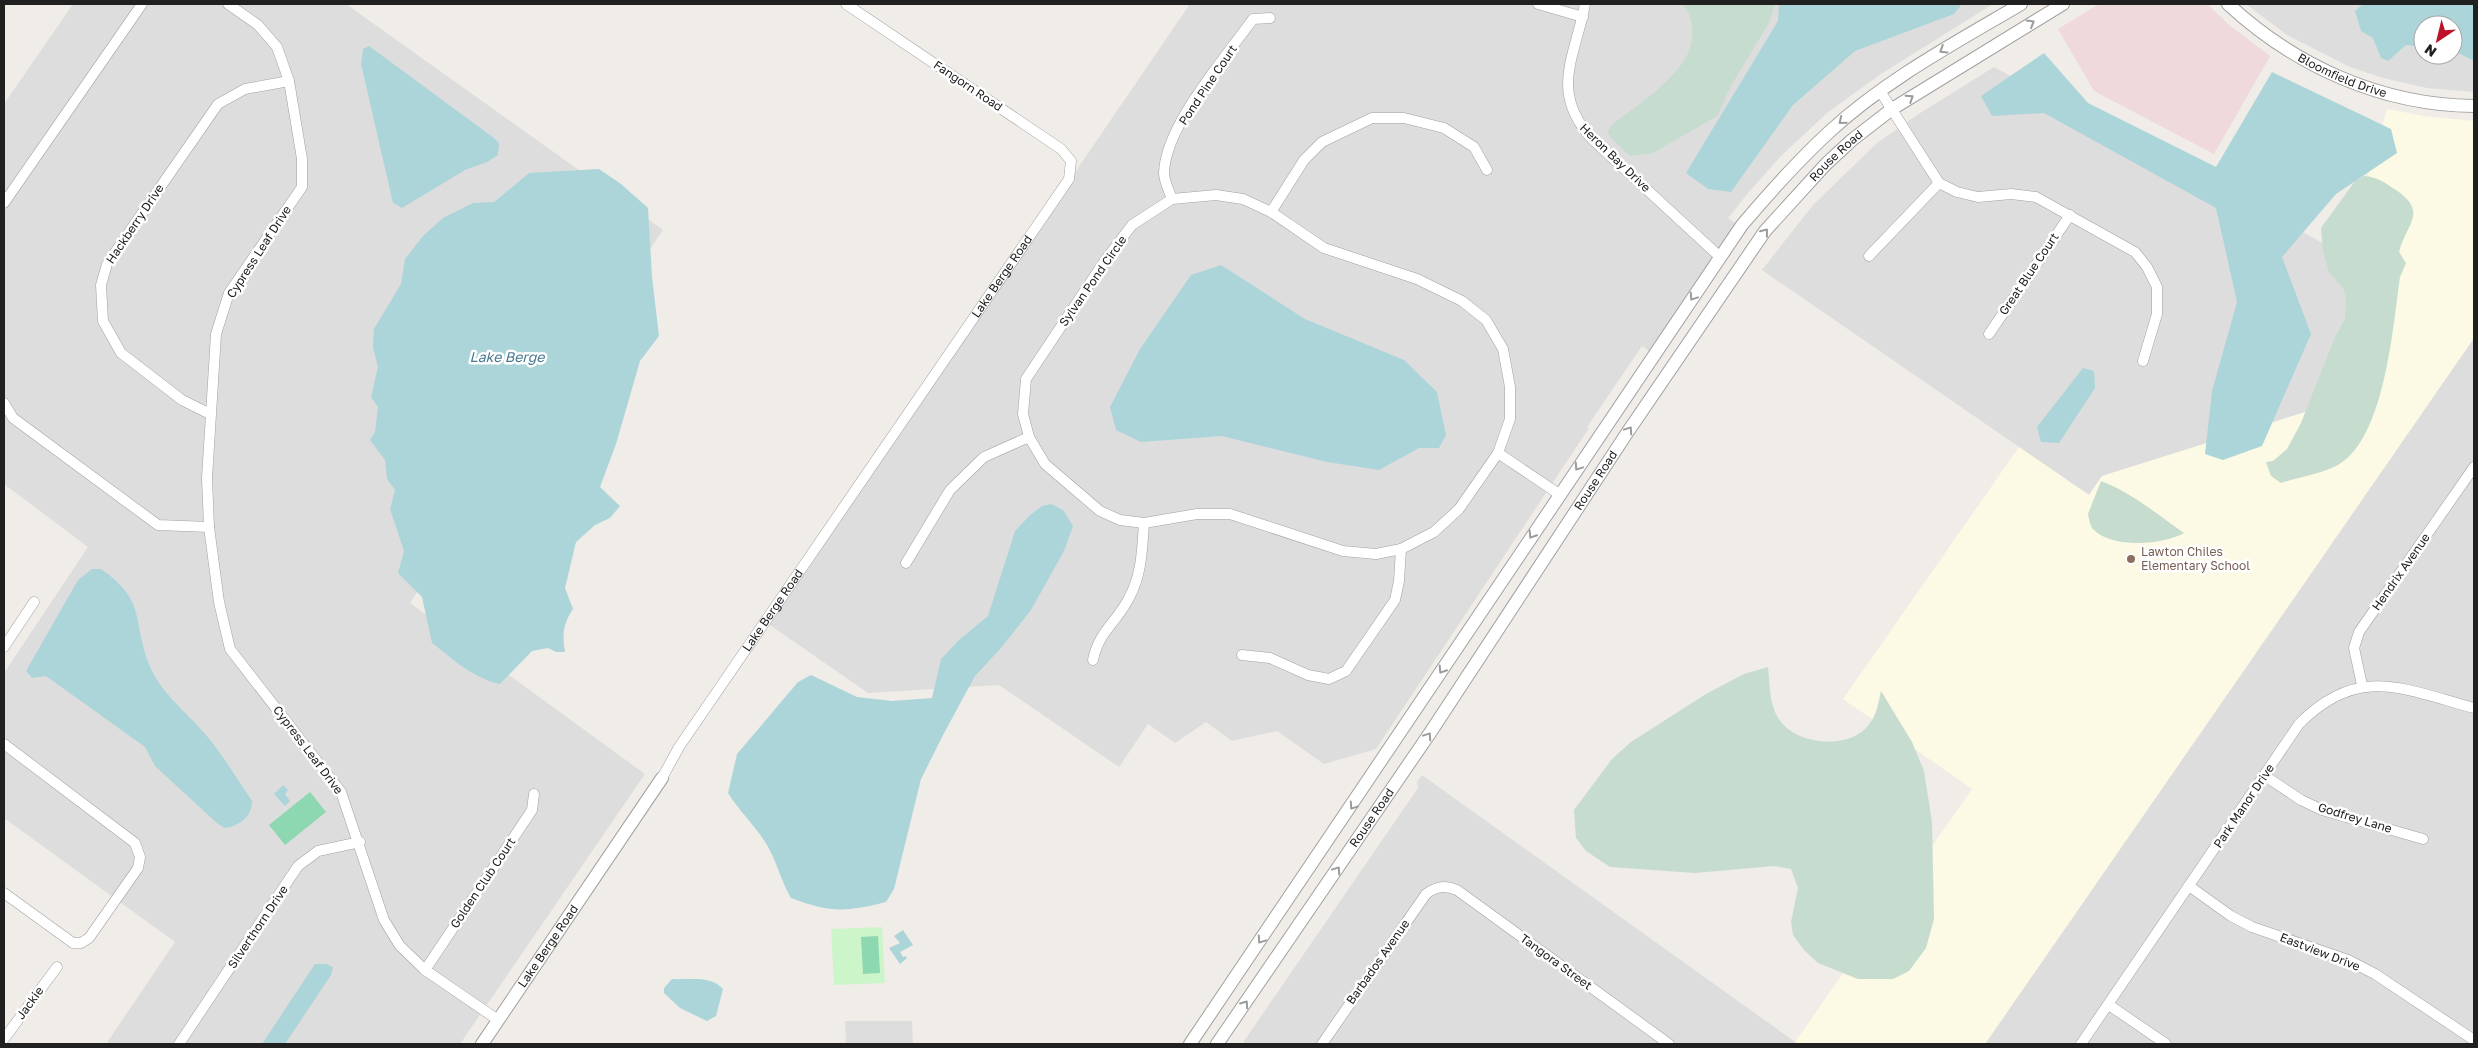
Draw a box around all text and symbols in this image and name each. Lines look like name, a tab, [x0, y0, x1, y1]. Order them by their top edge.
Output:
north arrow	[2413, 15, 2463, 65]
one-way arrow	[2026, 20, 2035, 30]
text: N	[2421, 41, 2439, 61]
street label: Pond Pine Court	[1175, 42, 1240, 128]
one-way arrow	[1940, 43, 1949, 53]
street label: Bloomfield Drive	[2295, 50, 2389, 100]
street label: Fangorn Road	[931, 57, 1006, 114]
one-way arrow	[1904, 95, 1913, 105]
one-way arrow	[1839, 116, 1848, 124]
street label: Heron Bay Drive	[1577, 120, 1654, 195]
street label: Rouse Road	[1806, 127, 1866, 184]
street label: Hackberry Drive	[102, 181, 167, 266]
street label: Cypress Leaf Drive	[223, 203, 294, 301]
one-way arrow	[1760, 229, 1768, 238]
street label: Great Blue Court	[1996, 230, 2062, 318]
street label: Lake Berge Road	[968, 232, 1035, 320]
street label: Sylvan Pond Circle	[1056, 232, 1130, 329]
one-way arrow	[1690, 291, 1699, 301]
water label: Lake Berge	[470, 348, 545, 365]
one-way arrow	[1622, 426, 1632, 435]
street label: Rouse Road	[1570, 448, 1620, 513]
one-way arrow	[1575, 461, 1584, 470]
one-way arrow	[1529, 529, 1538, 539]
street label: Hendrix Avenue	[2368, 530, 2433, 613]
place label: Lawton Chiles Elementary School	[2141, 544, 2250, 573]
marker: Lawton Chiles Elementary School	[2125, 553, 2137, 565]
street label: Lake Berge Road	[739, 566, 806, 654]
one-way arrow	[1439, 665, 1449, 674]
street label: Cypress Leaf Drive	[270, 702, 347, 797]
one-way arrow	[1422, 732, 1431, 741]
street label: Park Manor Drive	[2210, 761, 2277, 851]
street label: Rouse Road	[1346, 785, 1397, 850]
street label: Godfrey Lane	[2316, 799, 2394, 836]
one-way arrow	[1350, 800, 1359, 810]
street label: Golden Club Court	[447, 834, 519, 931]
one-way arrow	[1331, 867, 1340, 876]
street label: Silverthorn Drive	[224, 882, 291, 971]
street label: Lake Berge Road	[514, 902, 581, 990]
street label: Barbados Avenue	[1343, 916, 1412, 1007]
street label: Eastview Drive	[2278, 929, 2362, 974]
street label: Tangora Street	[1518, 931, 1595, 993]
one-way arrow	[1258, 934, 1267, 944]
street label: Jackie	[13, 983, 47, 1022]
one-way arrow	[1239, 1000, 1248, 1010]

